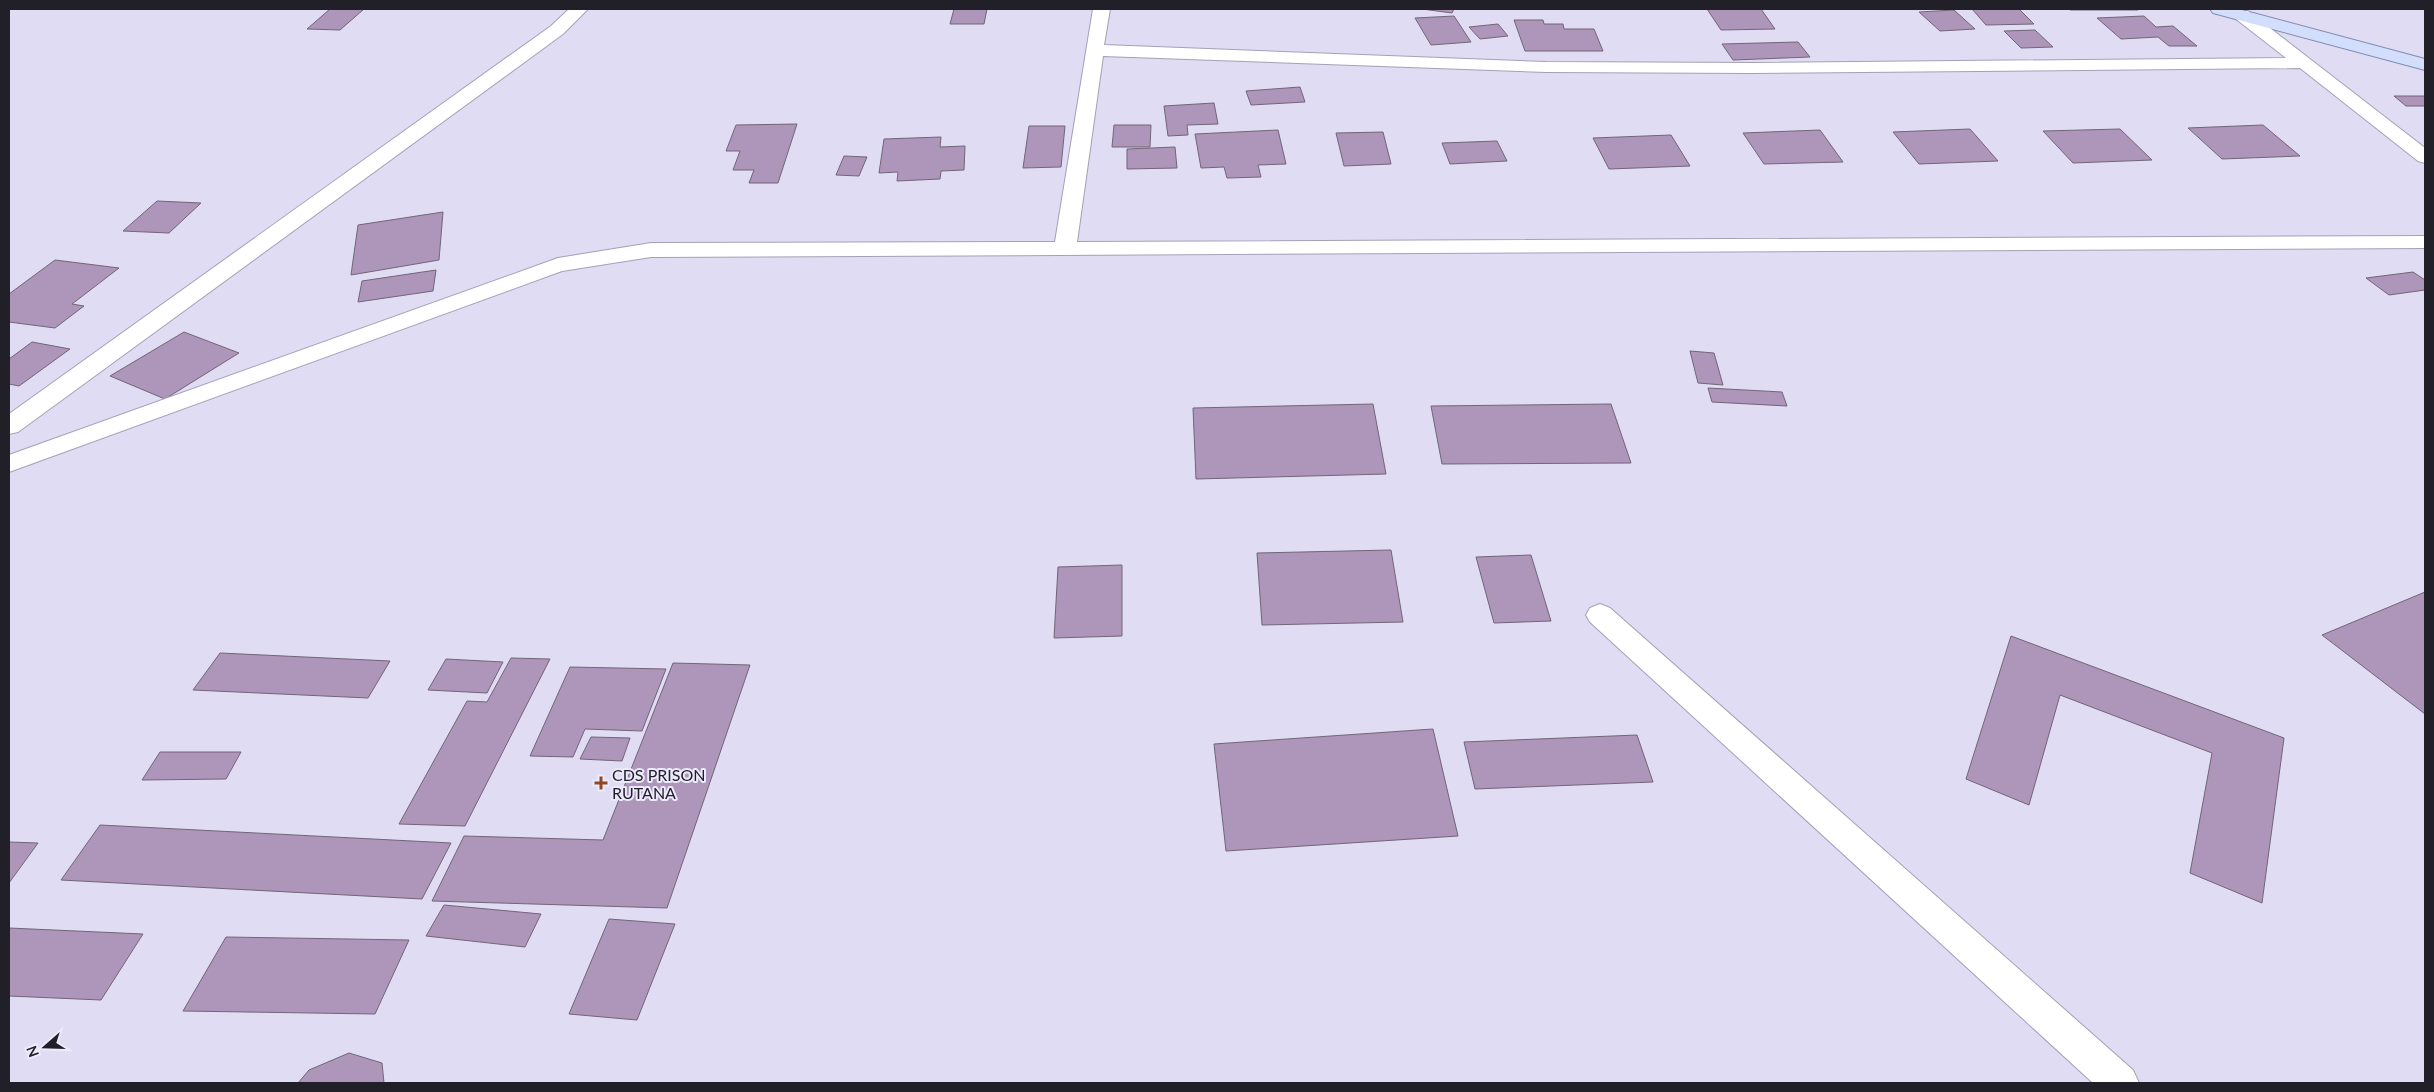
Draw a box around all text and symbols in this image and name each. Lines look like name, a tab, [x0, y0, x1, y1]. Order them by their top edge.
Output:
place label: CDS PRISON RUTANA	[612, 765, 705, 802]
marker: CDS PRISON RUTANA	[594, 776, 608, 790]
north arrow	[20, 1022, 70, 1072]
text: N	[22, 1044, 42, 1060]

